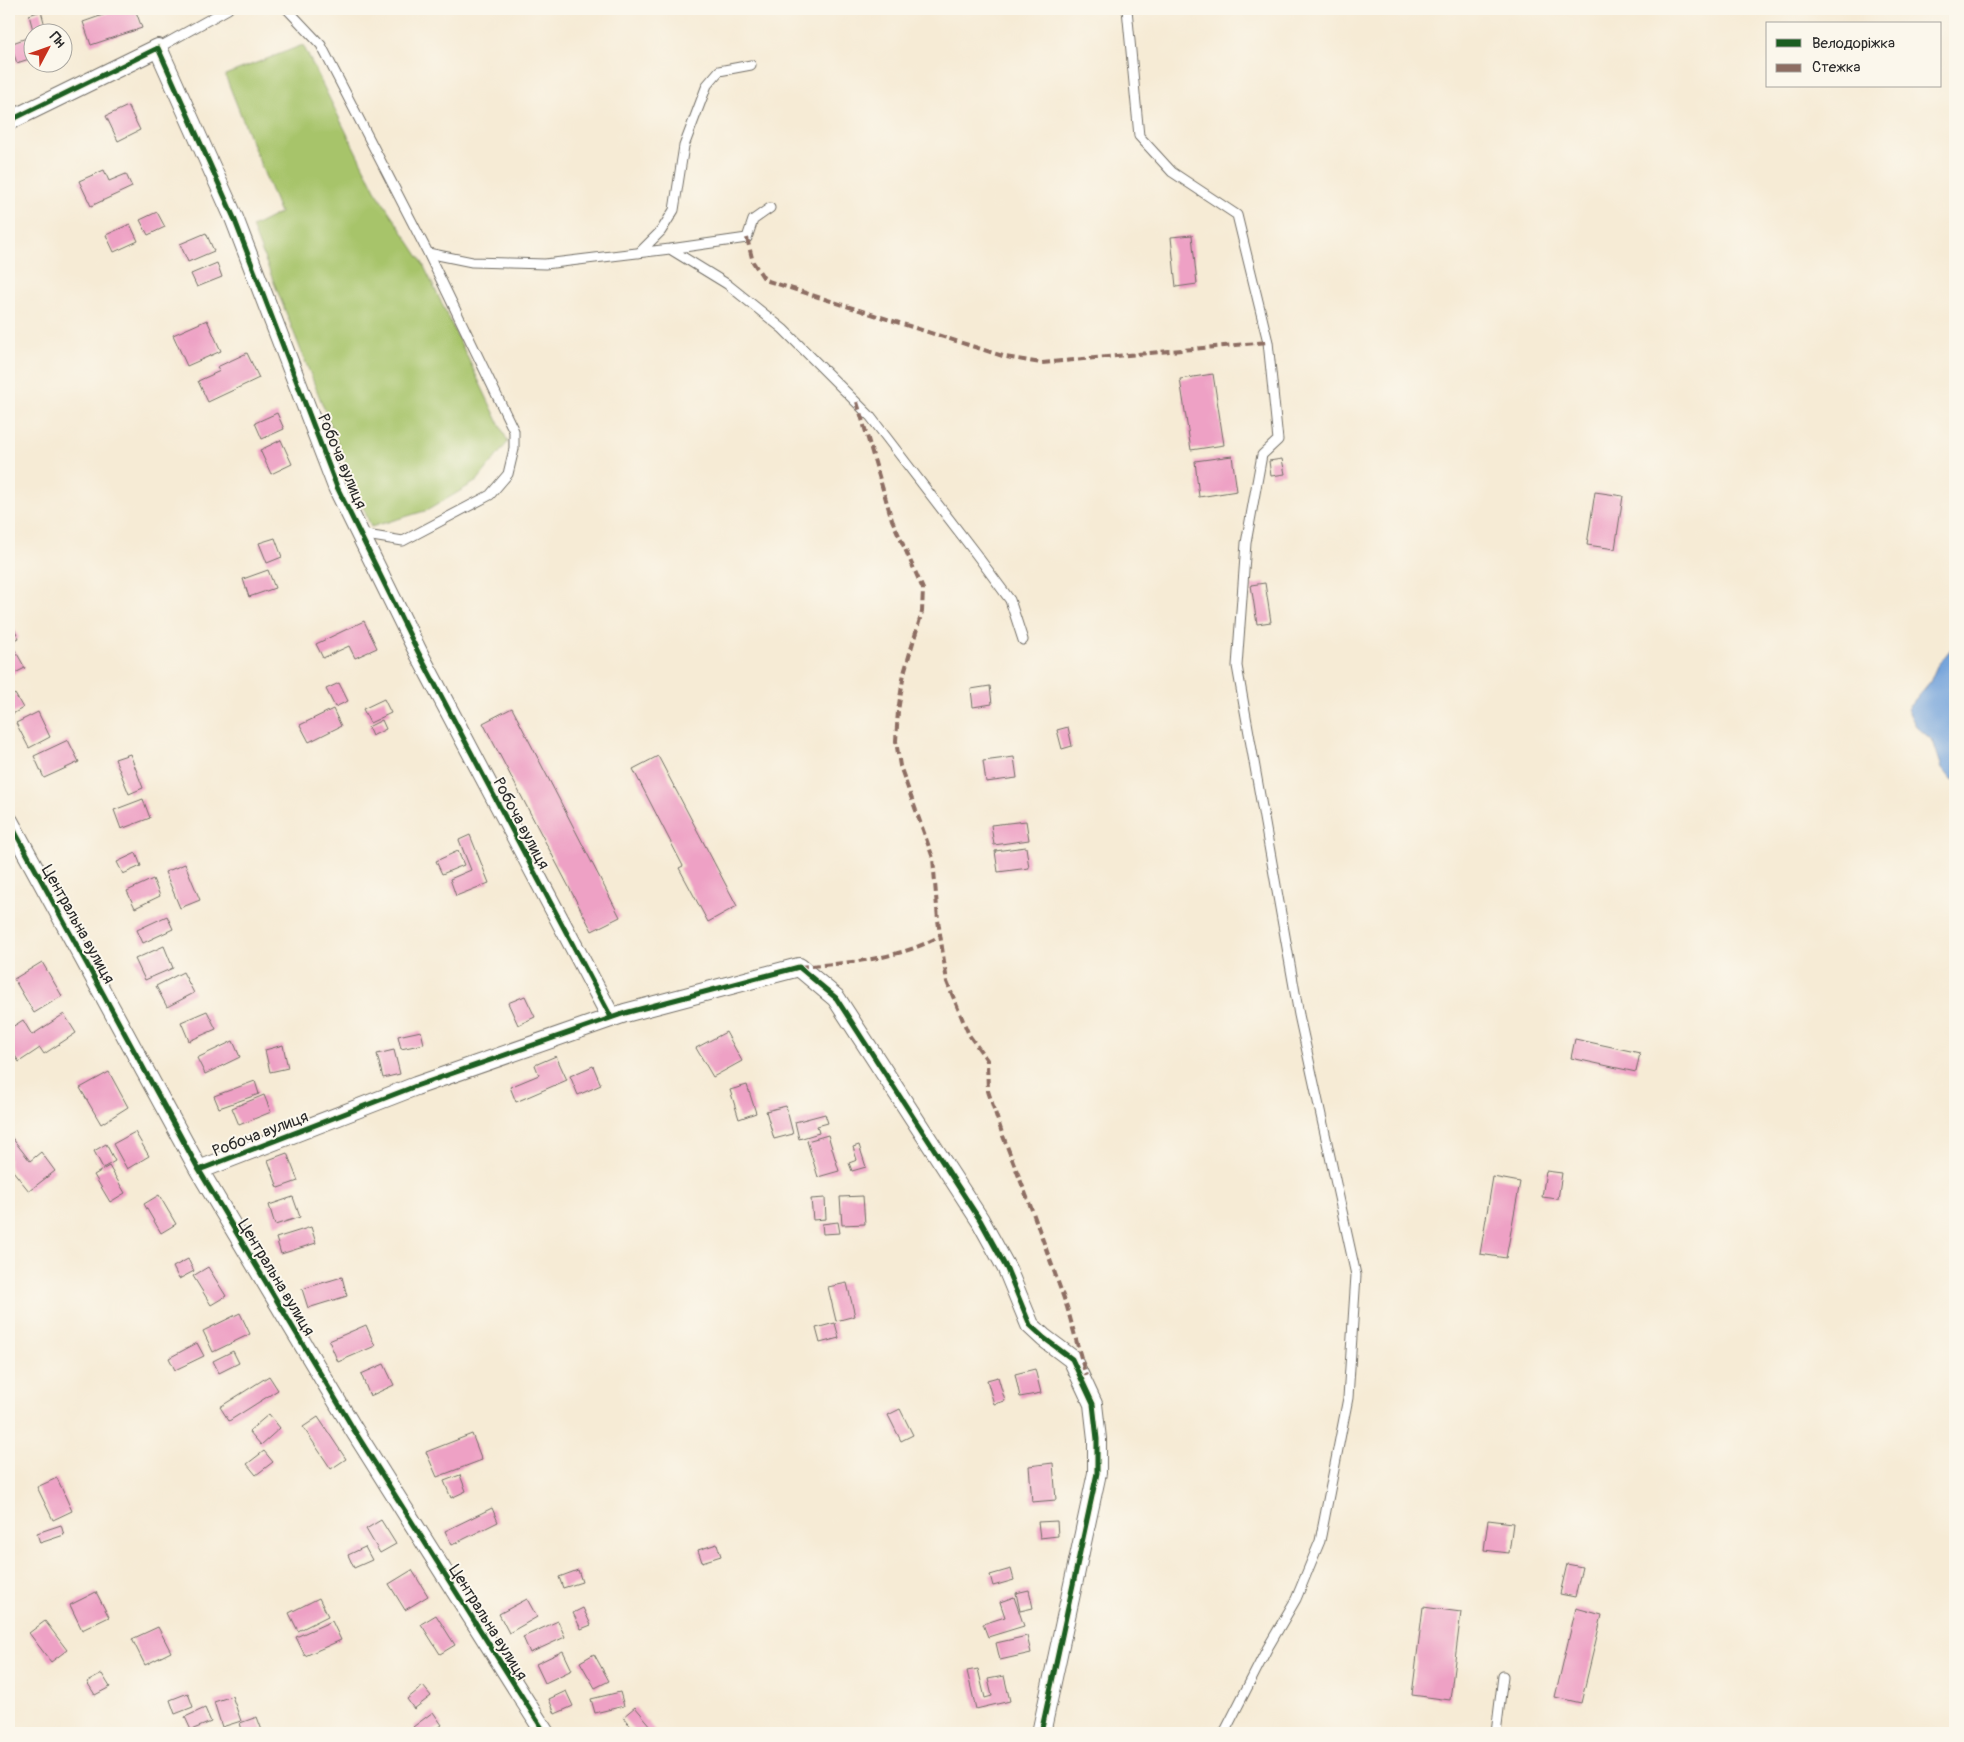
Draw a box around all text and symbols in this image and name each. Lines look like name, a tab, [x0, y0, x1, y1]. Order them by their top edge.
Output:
north arrow	[22, 22, 72, 72]
legend	[1766, 22, 1942, 88]
text: Пн	[46, 28, 69, 51]
text: Велодоріжка	[1812, 34, 1895, 53]
text: Стежка	[1812, 58, 1861, 77]
street label: Робоча вулиця	[313, 411, 371, 512]
street label: Робоча вулиця	[489, 774, 554, 873]
street label: Центральна вулиця	[37, 862, 119, 987]
street label: Робоча вулиця	[210, 1106, 311, 1161]
street label: Центральна вулиця	[233, 1215, 319, 1340]
street label: Центральна вулиця	[445, 1561, 532, 1684]

